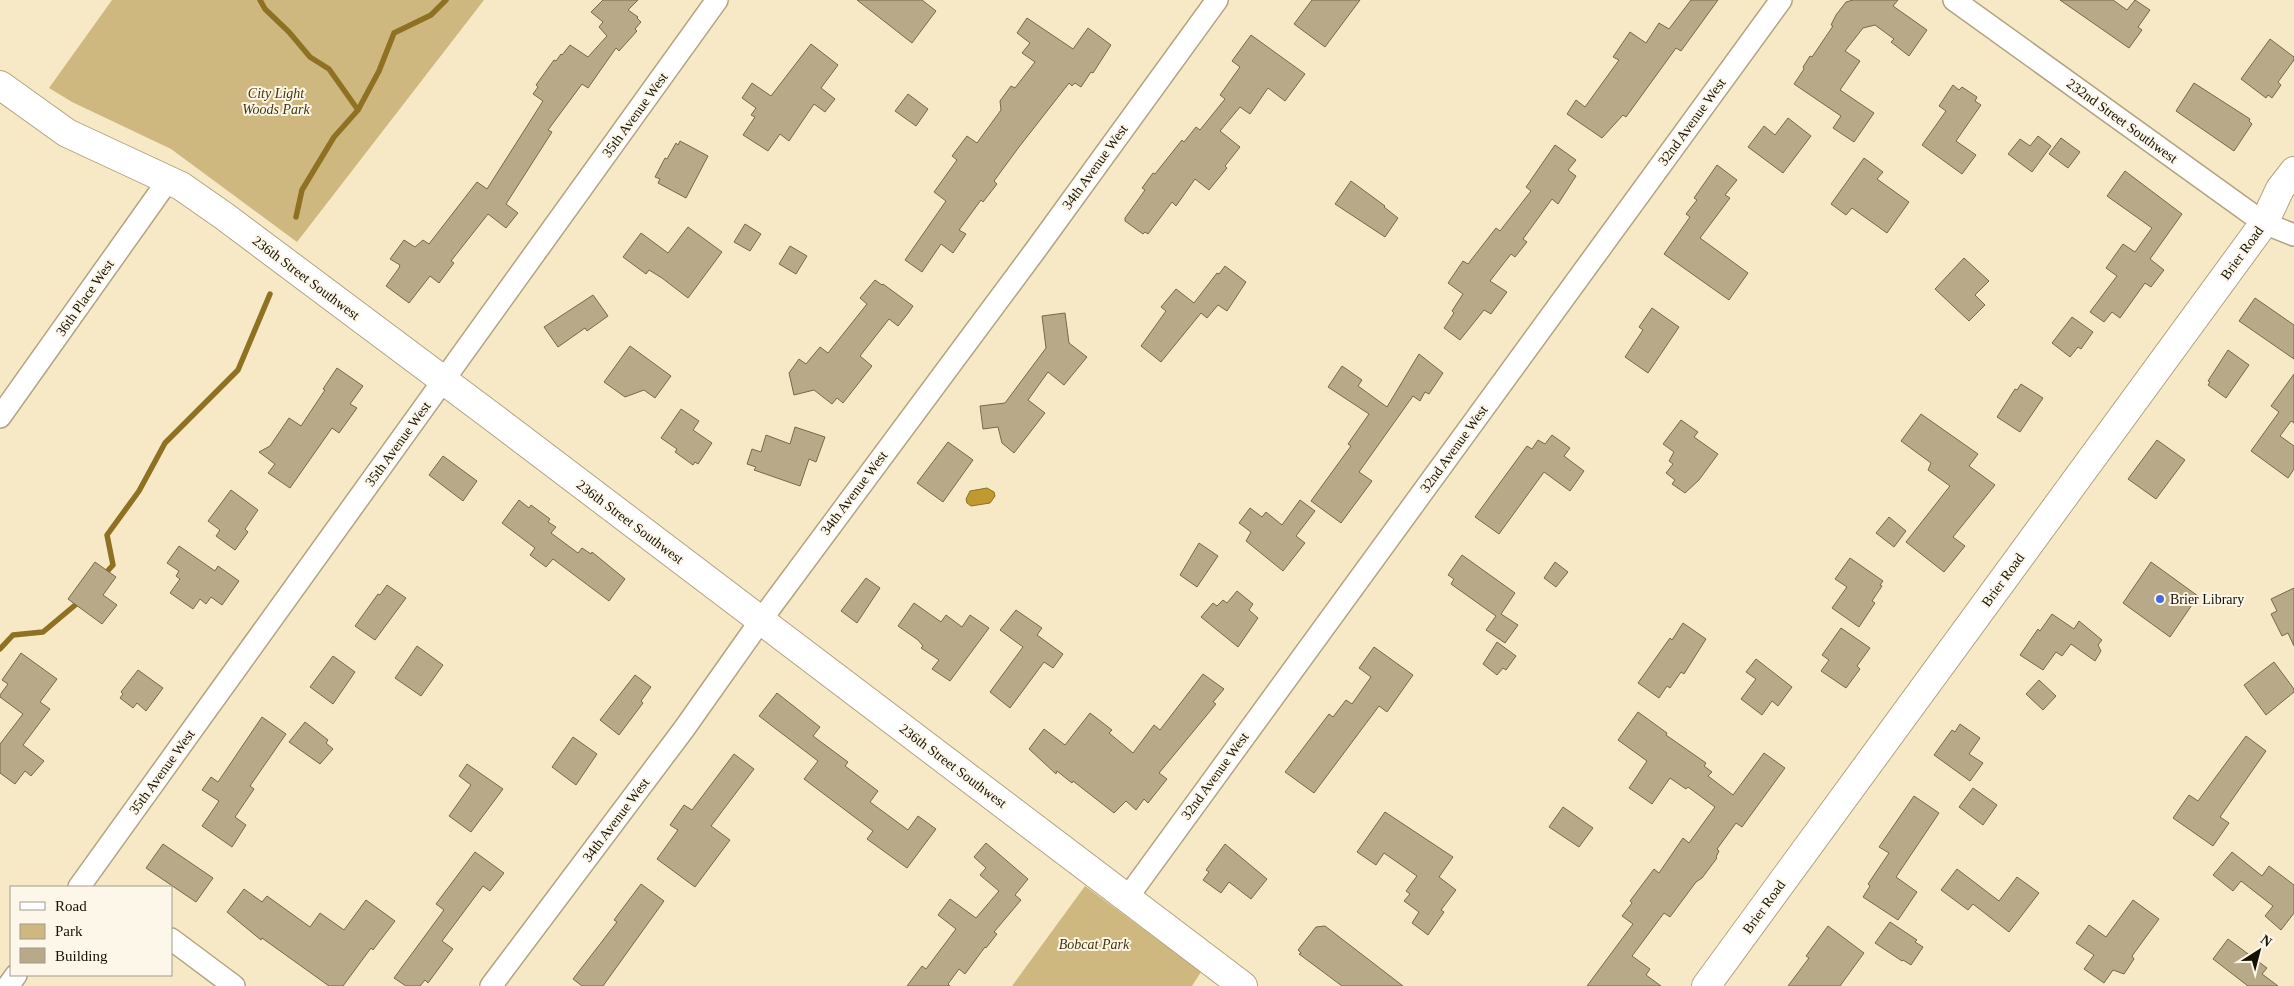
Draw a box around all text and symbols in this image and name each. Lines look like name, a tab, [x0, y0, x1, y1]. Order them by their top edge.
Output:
street label: 35th Avenue West	[599, 70, 671, 160]
street label: 32nd Avenue West	[1655, 75, 1729, 169]
street label: 232nd Street Southwest	[2064, 76, 2180, 166]
park label: City Light Woods Park	[242, 86, 311, 117]
street label: 34th Avenue West	[1059, 122, 1131, 212]
street label: Brier Road	[2218, 224, 2266, 282]
street label: 236th Street Southwest	[250, 233, 362, 323]
street label: 36th Place West	[53, 257, 117, 339]
street label: 35th Avenue West	[362, 399, 434, 489]
street label: 32nd Avenue West	[1417, 402, 1491, 496]
street label: 34th Avenue West	[818, 448, 890, 538]
street label: 236th Street Southwest	[574, 477, 686, 567]
street label: Brier Road	[1979, 551, 2027, 609]
place label: Brier Library	[2170, 592, 2244, 607]
marker: Brier Library	[2154, 593, 2166, 605]
street label: 236th Street Southwest	[897, 721, 1009, 811]
street label: 35th Avenue West	[126, 727, 198, 817]
street label: 32nd Avenue West	[1178, 729, 1252, 823]
street label: 34th Avenue West	[580, 775, 652, 865]
street label: Brier Road	[1740, 878, 1788, 936]
legend	[10, 886, 172, 976]
text: Road	[55, 898, 87, 914]
text: Park	[55, 923, 83, 939]
north arrow	[2234, 926, 2284, 976]
text: N	[2258, 932, 2275, 950]
park label: Bobcat Park	[1059, 937, 1130, 952]
text: Building	[55, 948, 108, 964]

